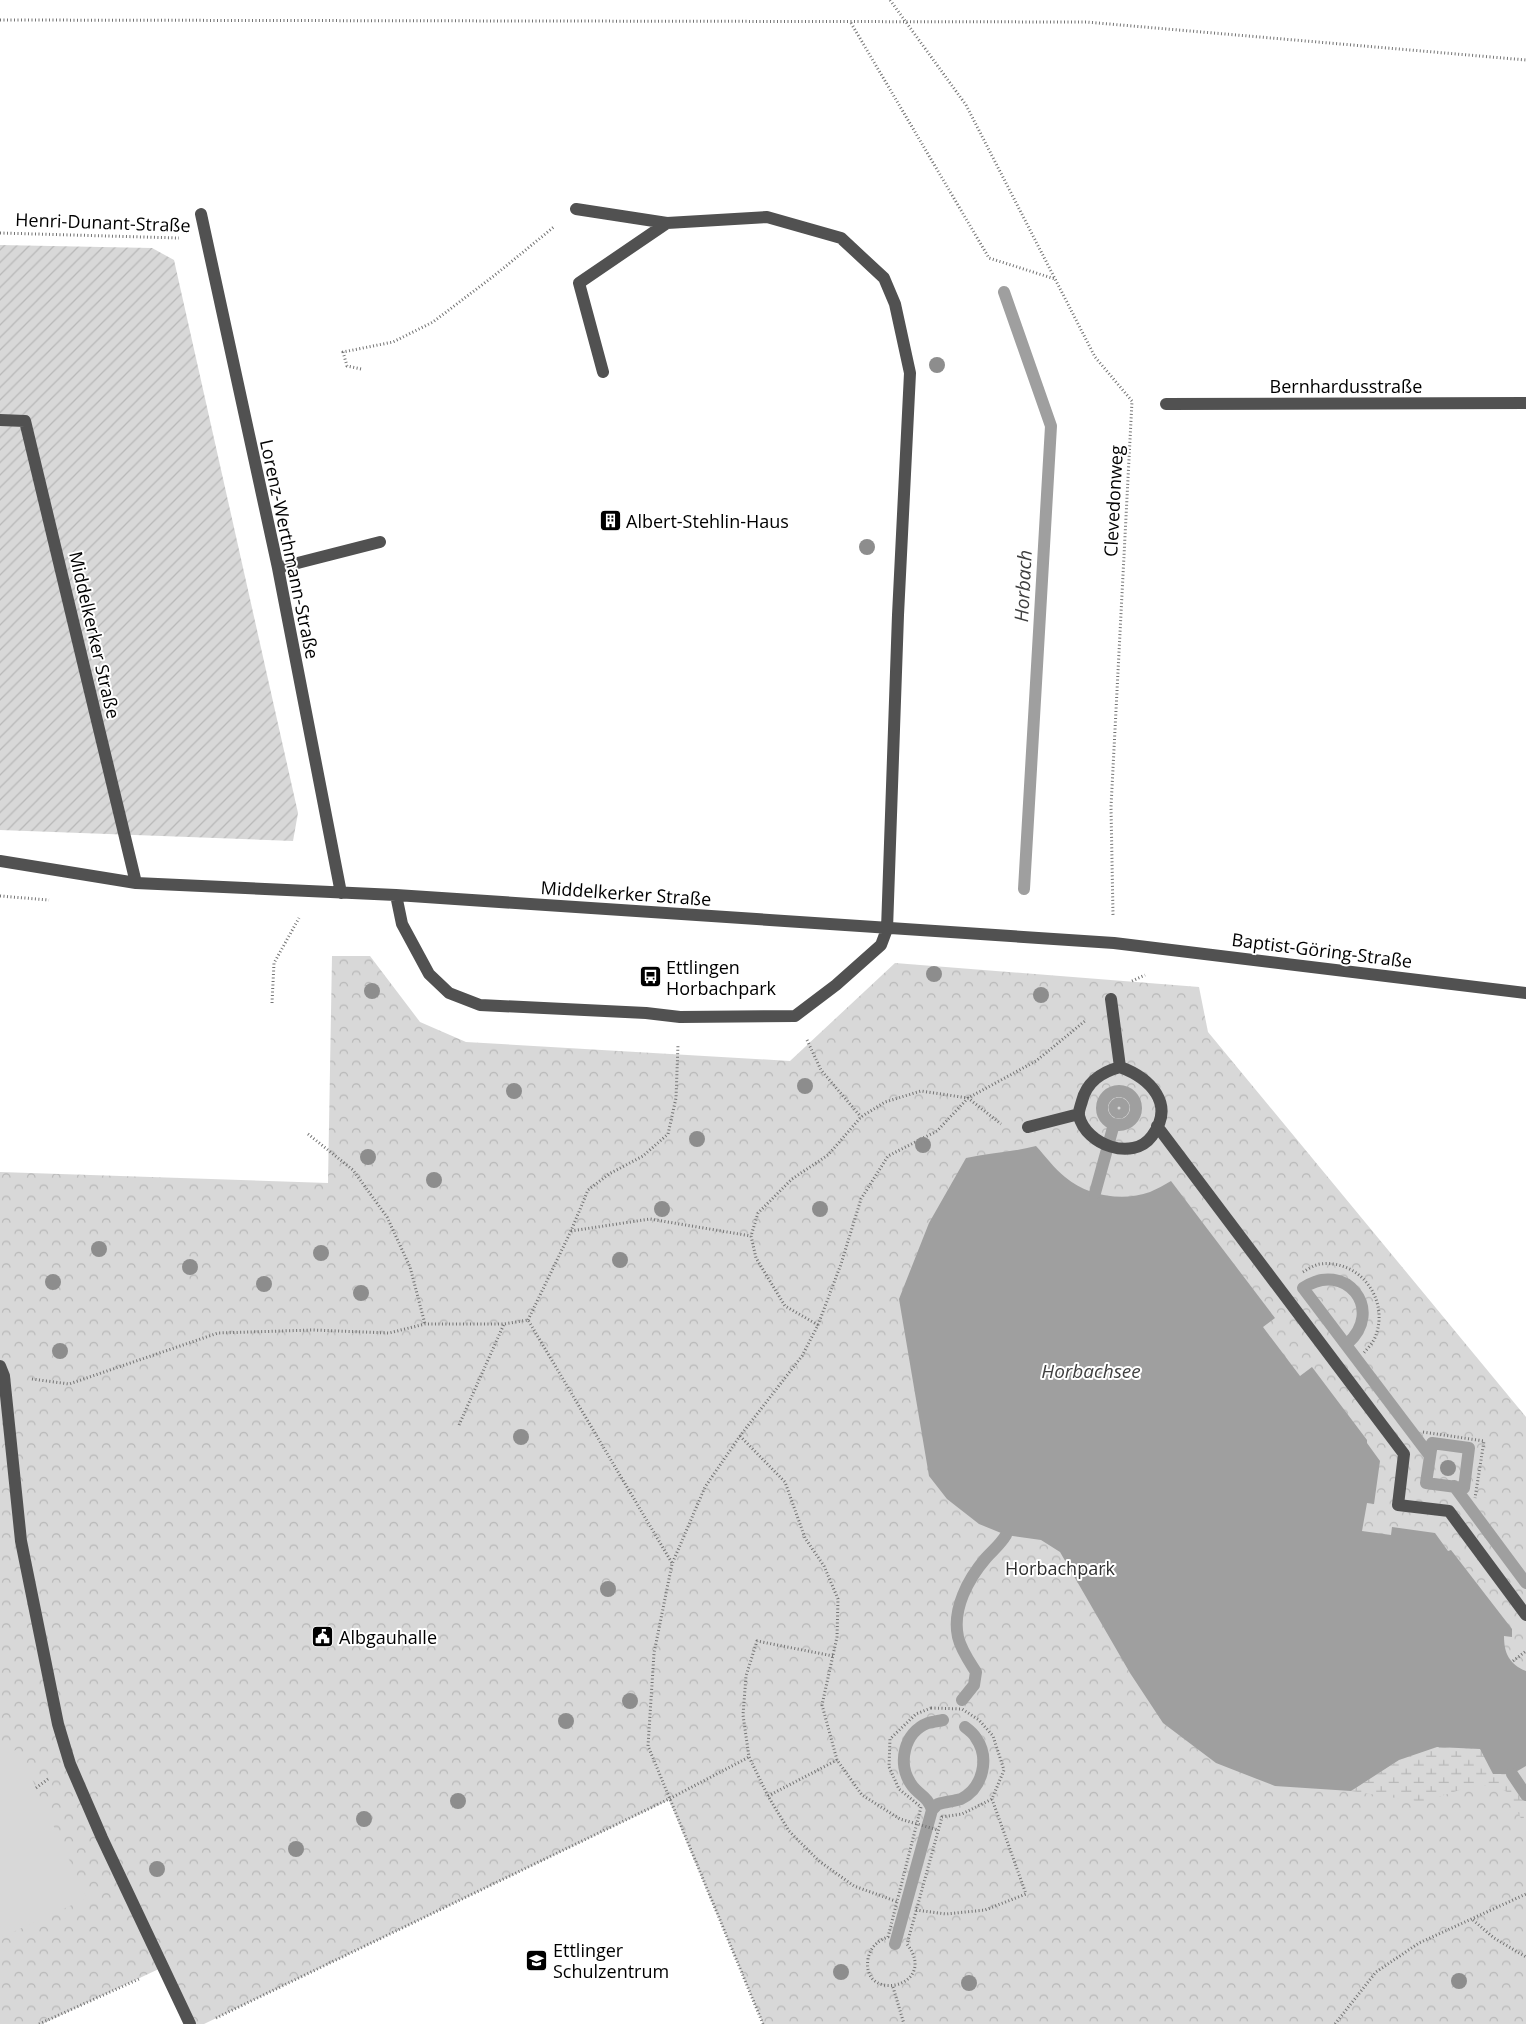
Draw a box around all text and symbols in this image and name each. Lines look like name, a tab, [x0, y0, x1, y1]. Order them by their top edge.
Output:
street label: Henri-Dunant-Straße	[15, 207, 191, 237]
street label: Bernhardusstraße	[1270, 374, 1422, 398]
street label: Lorenz-Werthmann-Straße	[255, 437, 325, 661]
street label: Clevedonweg	[1098, 444, 1128, 557]
building icon: Albert-Stehlin-Haus	[598, 509, 622, 533]
place label: Albert-Stehlin-Haus	[626, 509, 789, 533]
street label: Middelkerker Straße	[64, 549, 126, 721]
water label: Horbach	[1008, 549, 1038, 623]
street label: Middelkerker Straße	[540, 875, 712, 911]
street label: Baptist-Göring-Straße	[1230, 927, 1414, 973]
place label: Ettlingen Horbachpark	[666, 955, 777, 1000]
bus stop icon: Ettlingen Horbachpark	[638, 965, 662, 989]
water label: Horbachsee	[1041, 1358, 1141, 1384]
park label: Horbachpark	[1005, 1556, 1116, 1580]
public building icon: Albgauhalle	[311, 1625, 335, 1649]
place label: Albgauhalle	[339, 1625, 437, 1649]
place label: Ettlinger Schulzentrum	[553, 1938, 669, 1983]
school or university icon: Ettlinger Schulzentrum	[525, 1948, 549, 1972]

